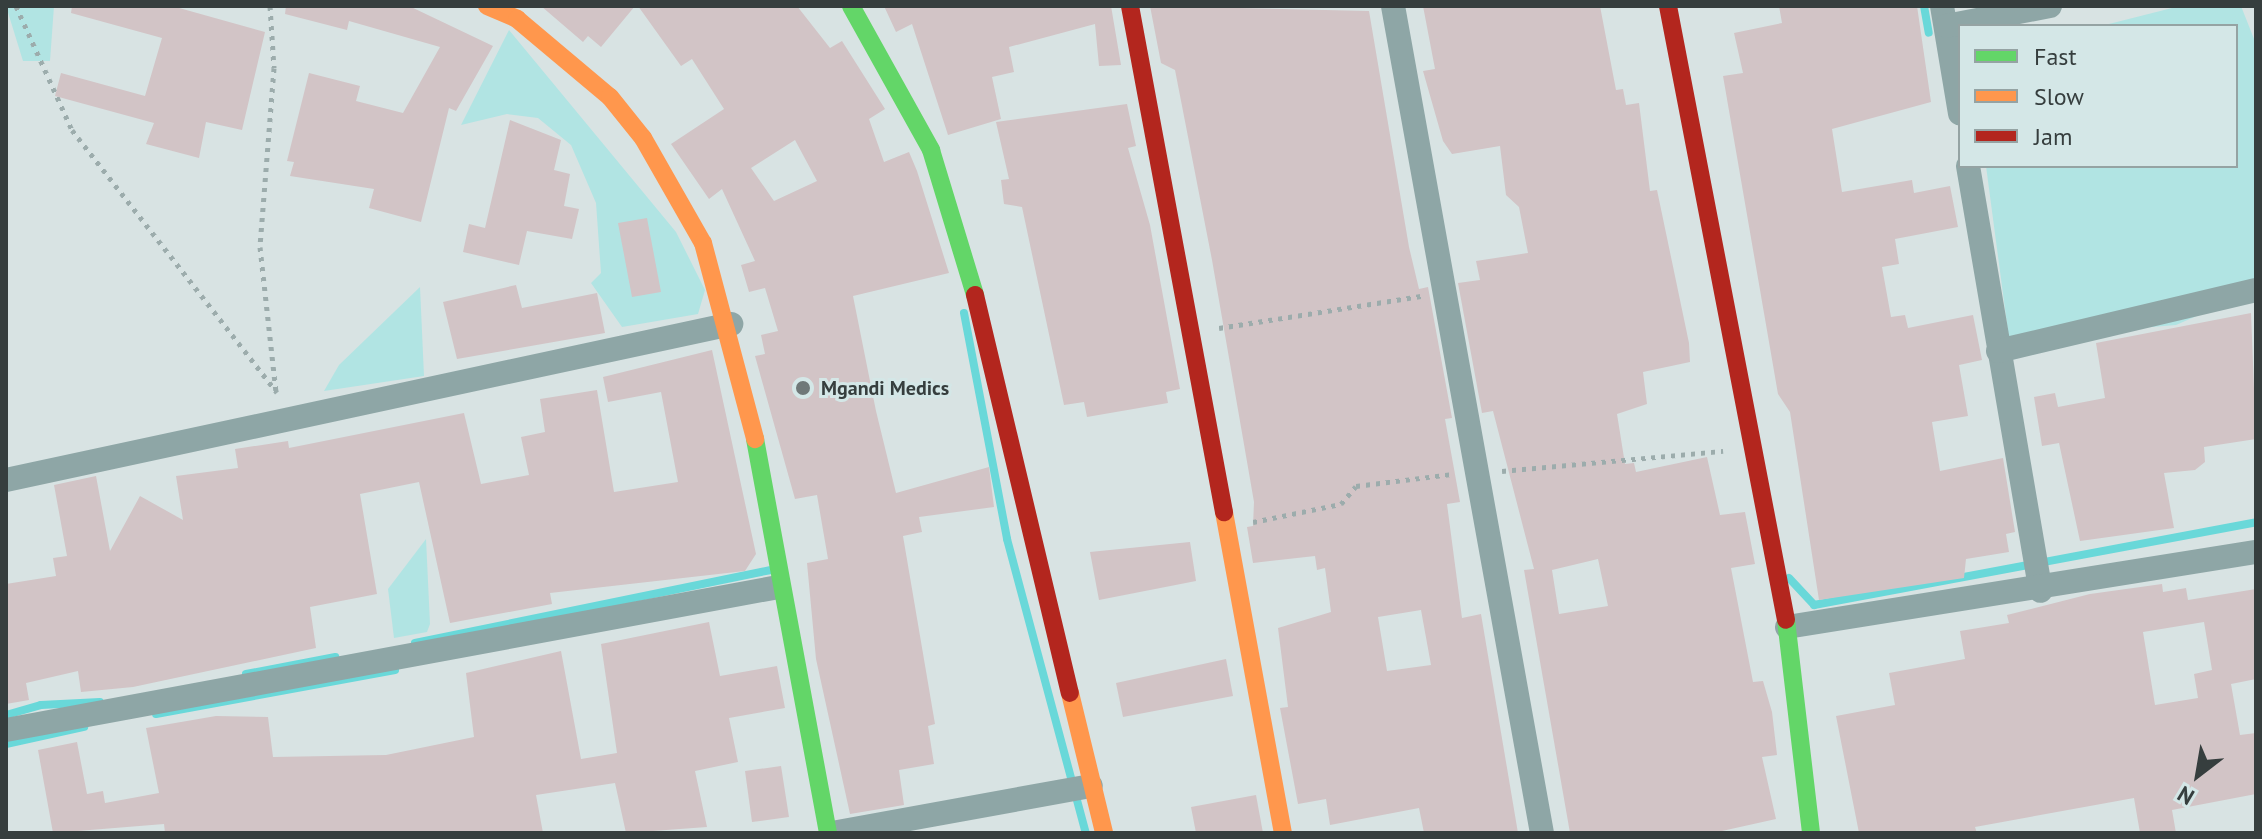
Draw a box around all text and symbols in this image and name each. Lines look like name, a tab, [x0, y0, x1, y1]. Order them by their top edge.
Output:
legend	[1958, 24, 2238, 168]
text: Fast	[2034, 41, 2077, 72]
text: Slow	[2034, 81, 2084, 112]
text: Jam	[2034, 121, 2072, 152]
place label: Mgandi Medics	[821, 376, 949, 400]
marker: Mgandi Medics	[792, 377, 814, 399]
north arrow	[2158, 735, 2238, 815]
text: N	[2172, 780, 2199, 811]

